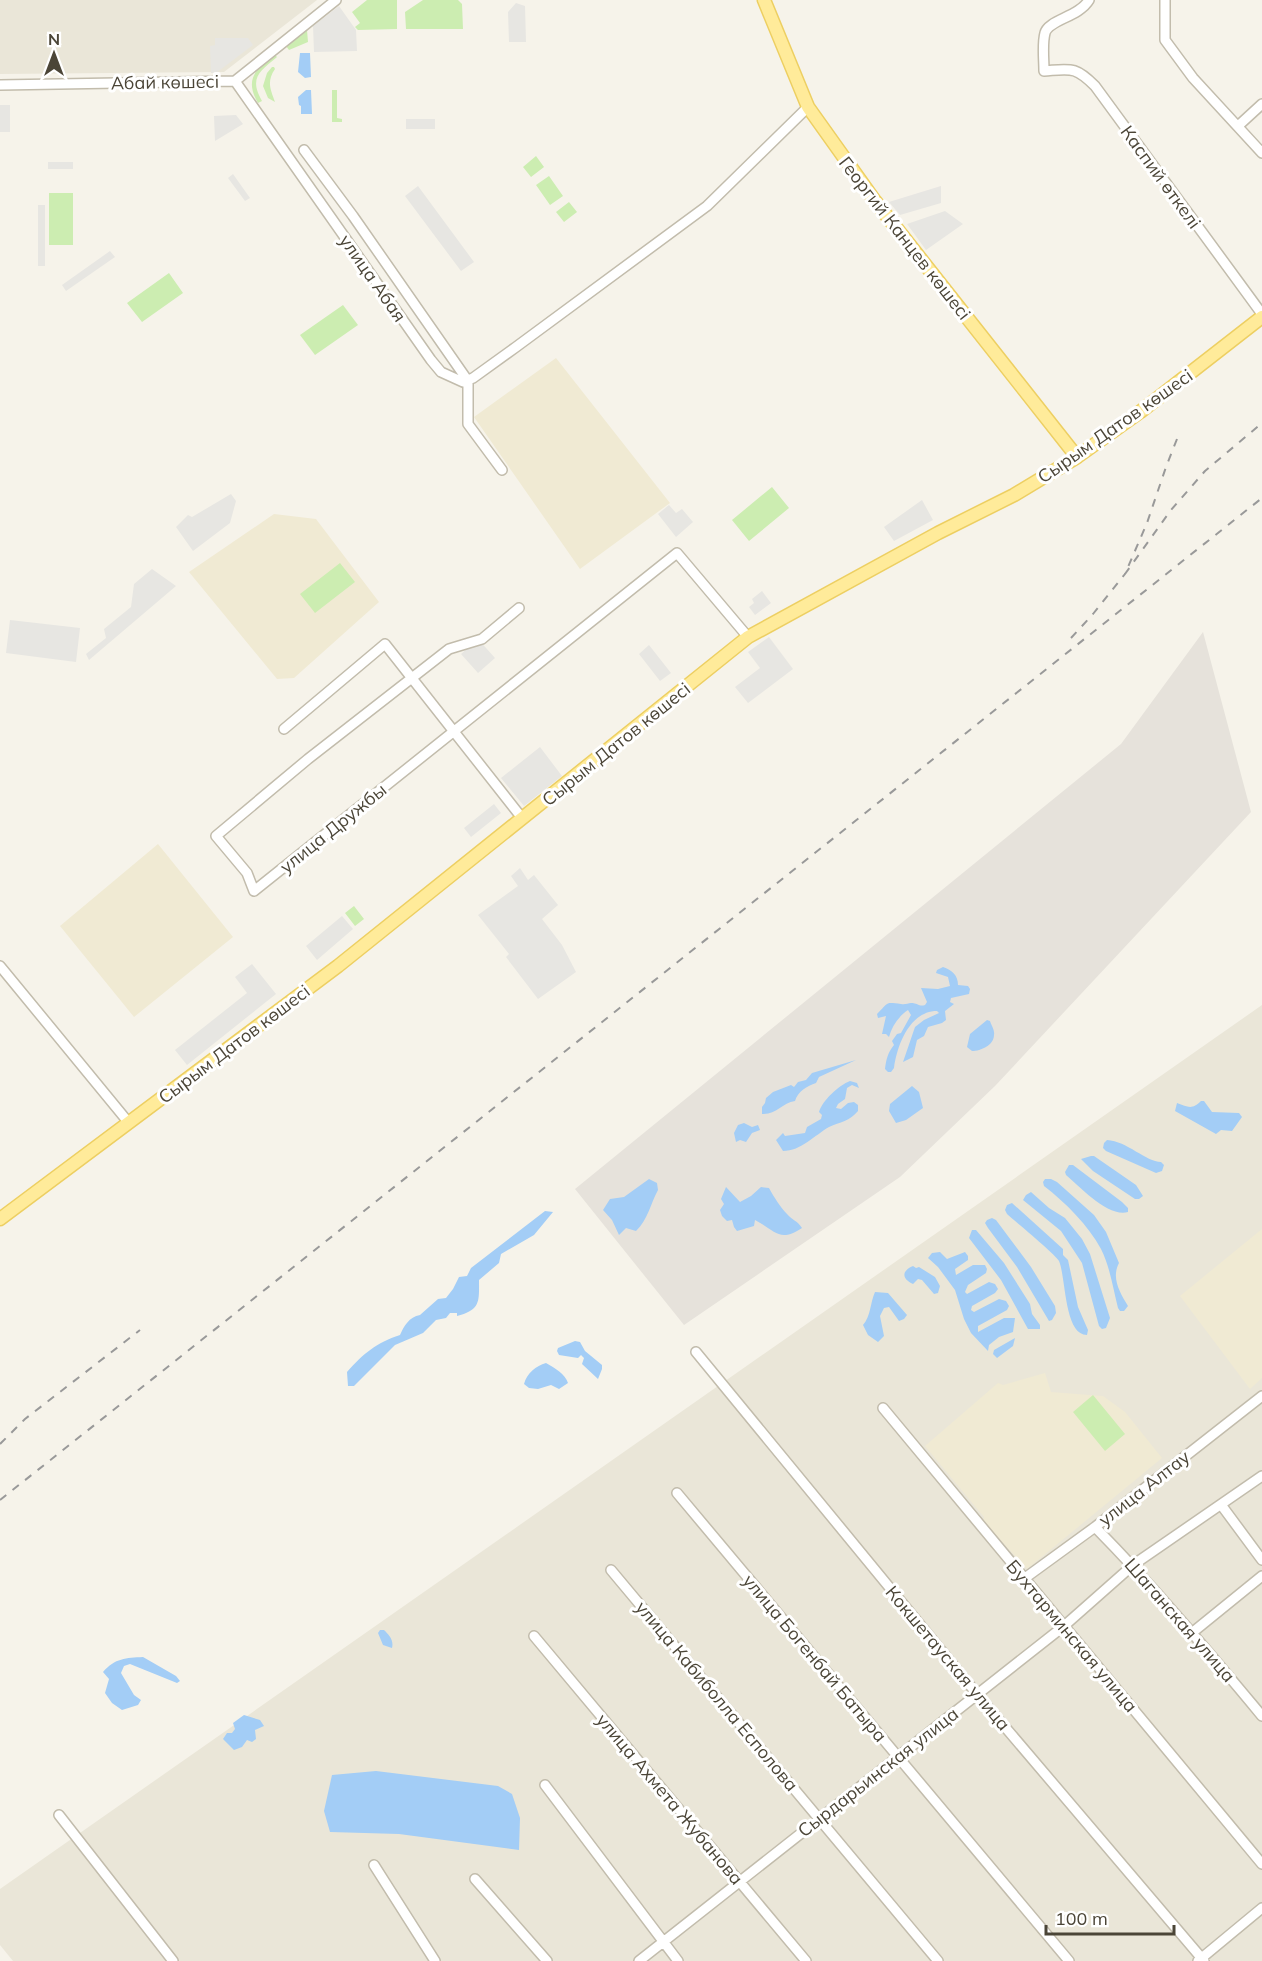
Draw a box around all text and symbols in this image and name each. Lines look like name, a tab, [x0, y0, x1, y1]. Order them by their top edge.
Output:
north arrow	[24, 24, 84, 84]
text: N	[48, 29, 60, 49]
street label: Абай көшесі	[111, 70, 219, 94]
street label: Каспий өткелі	[1116, 121, 1206, 233]
street label: Георгий Канцев көшесі	[834, 152, 976, 324]
street label: улица Абая	[335, 230, 411, 326]
street label: Сырым Датов көшесі	[1033, 364, 1197, 488]
street label: Сырым Датов көшесі	[537, 677, 695, 811]
street label: улица Дружбы	[275, 778, 391, 878]
street label: Сырым Датов көшесі	[154, 979, 314, 1109]
street label: улица Алтау	[1094, 1445, 1195, 1531]
street label: Шаганская улица	[1120, 1553, 1240, 1687]
street label: Бухтарминская улица	[1001, 1555, 1143, 1717]
street label: улица Богенбай Батыра	[738, 1569, 892, 1747]
street label: Кокшетауская улица	[881, 1581, 1015, 1735]
street label: улица Кабиболла Есполова	[631, 1596, 803, 1796]
street label: Сырдарьинская улица	[793, 1702, 963, 1842]
street label: улица Ахмета Жубанова	[592, 1709, 748, 1889]
scale bar	[1046, 1898, 1174, 1936]
text: 100 m	[1055, 1907, 1108, 1930]

